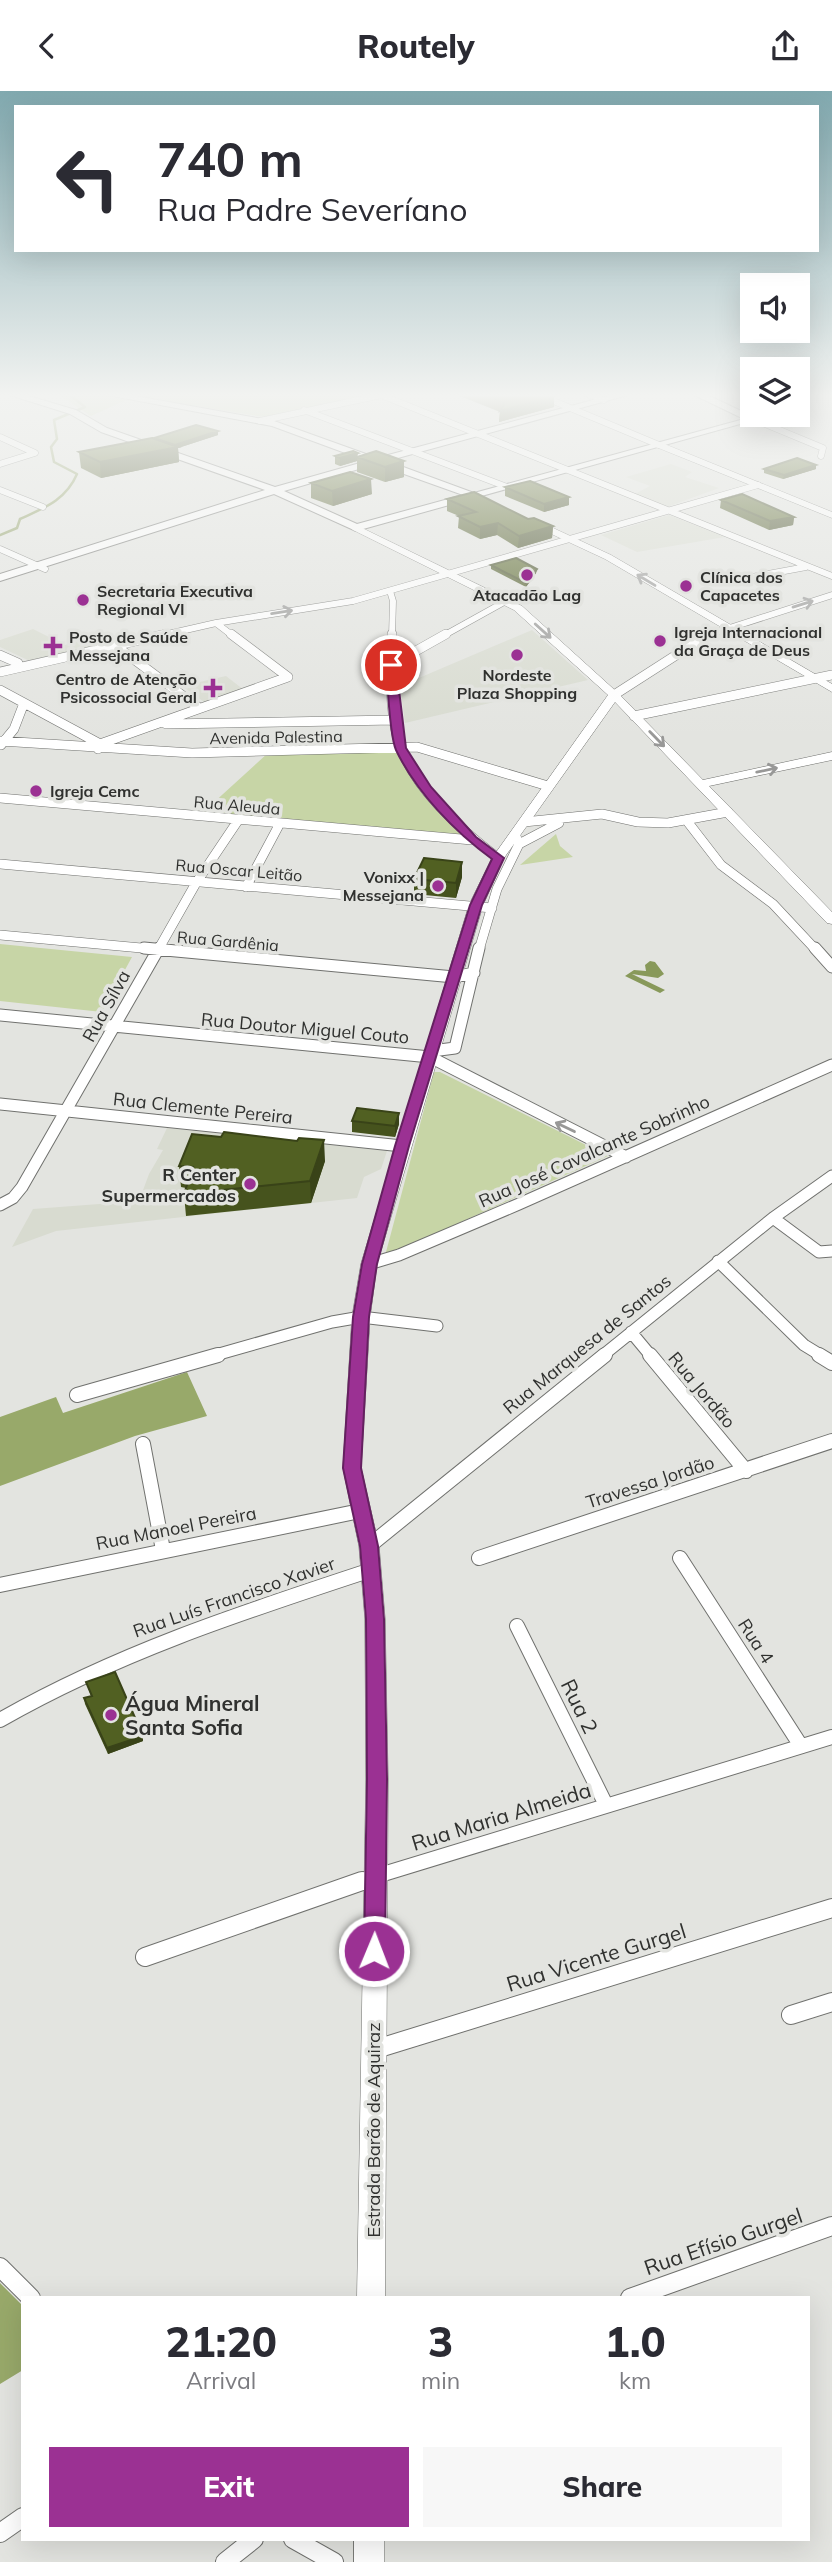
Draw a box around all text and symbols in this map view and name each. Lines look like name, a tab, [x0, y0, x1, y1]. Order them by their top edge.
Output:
text: Routely	[357, 26, 475, 66]
icon: back	[28, 27, 66, 65]
icon: share	[766, 27, 804, 65]
text: 740 m	[157, 128, 303, 189]
icon: left	[42, 133, 133, 224]
text: Rua Padre Severíano	[157, 189, 468, 229]
map controls	[740, 273, 810, 427]
button: sound	[740, 273, 810, 343]
button: layers	[740, 357, 810, 427]
marker: Atacadão Lag	[519, 567, 535, 583]
place label: Clínica dos Capacetes	[700, 567, 783, 605]
one-way arrow	[637, 573, 657, 587]
marker: Clínica dos Capacetes	[678, 578, 694, 594]
place label: Secretaria Executiva Regional VI	[97, 581, 253, 619]
place label: Atacadão Lag	[473, 585, 581, 605]
marker: Secretaria Executiva Regional VI	[75, 592, 91, 608]
one-way arrow	[792, 597, 814, 610]
one-way arrow	[271, 606, 293, 619]
place label: Igreja Internacional da Graça de Deus	[674, 622, 822, 660]
one-way arrow	[534, 623, 552, 639]
place label: Posto de Saúde Messejana	[69, 627, 188, 665]
marker: Igreja Internacional da Graça de Deus	[652, 633, 668, 649]
pin	[361, 635, 421, 695]
marker: Posto de Saúde Messejana	[43, 636, 63, 656]
icon: arrive	[372, 646, 410, 684]
marker: Nordeste Plaza Shopping	[509, 647, 525, 663]
place label: Nordeste Plaza Shopping	[457, 665, 577, 703]
place label: Centro de Atenção Psicossocial Geral	[55, 669, 197, 707]
marker: Centro de Atenção Psicossocial Geral	[203, 678, 223, 698]
street label: Avenida Palestina	[209, 726, 343, 748]
one-way arrow	[649, 731, 666, 748]
one-way arrow	[755, 763, 777, 776]
place label: Igreja Cemc	[50, 781, 140, 801]
marker: Igreja Cemc	[28, 783, 44, 799]
street label: Rua Aleuda	[193, 791, 281, 819]
street label: Rua Oscar Leitão	[175, 854, 303, 886]
place label: Vonixx | Messejana	[343, 867, 424, 905]
marker: Vonixx | Messejana	[430, 878, 446, 894]
street label: Rua Gardênia	[176, 927, 280, 955]
street label: Rua Sílva	[77, 966, 135, 1046]
street label: Rua Doutor Miguel Couto	[200, 1007, 410, 1049]
street label: Rua Clemente Pereira	[112, 1087, 294, 1129]
street label: Rua José Cavalcante Sobrinho	[475, 1090, 713, 1212]
one-way arrow	[555, 1120, 576, 1134]
place label: R Center Supermercados	[102, 1163, 237, 1207]
marker: R Center Supermercados	[242, 1176, 258, 1192]
street label: Rua Marquesa de Santos	[498, 1269, 676, 1419]
street label: Rua Jordão	[663, 1347, 741, 1433]
street label: Travessa Jordão	[583, 1450, 717, 1514]
street label: Rua Manoel Pereira	[94, 1501, 258, 1555]
street label: Rua Luís Francisco Xavier	[130, 1551, 339, 1642]
street label: Rua 4	[733, 1614, 779, 1668]
street label: Rua 2	[556, 1675, 604, 1737]
place label: Água Mineral Santa Sofia	[125, 1690, 260, 1740]
marker: Água Mineral Santa Sofia	[103, 1707, 119, 1723]
street label: Rua Maria Almeida	[408, 1776, 594, 1856]
position arrow	[337, 1914, 411, 1988]
street label: Rua Vicente Gurgel	[503, 1917, 689, 1997]
street label: Estrada Barão de Aquiraz	[362, 2023, 385, 2237]
street label: Rua Efísio Gurgel	[640, 2202, 806, 2280]
text: 21:20	[165, 2315, 277, 2368]
text: 3	[428, 2315, 453, 2368]
text: 1.0	[604, 2315, 666, 2368]
text: Arrival	[186, 2366, 256, 2395]
text: min	[421, 2366, 460, 2395]
text: km	[619, 2366, 651, 2395]
button: Exit	[49, 2447, 409, 2527]
button: Share	[423, 2447, 782, 2527]

